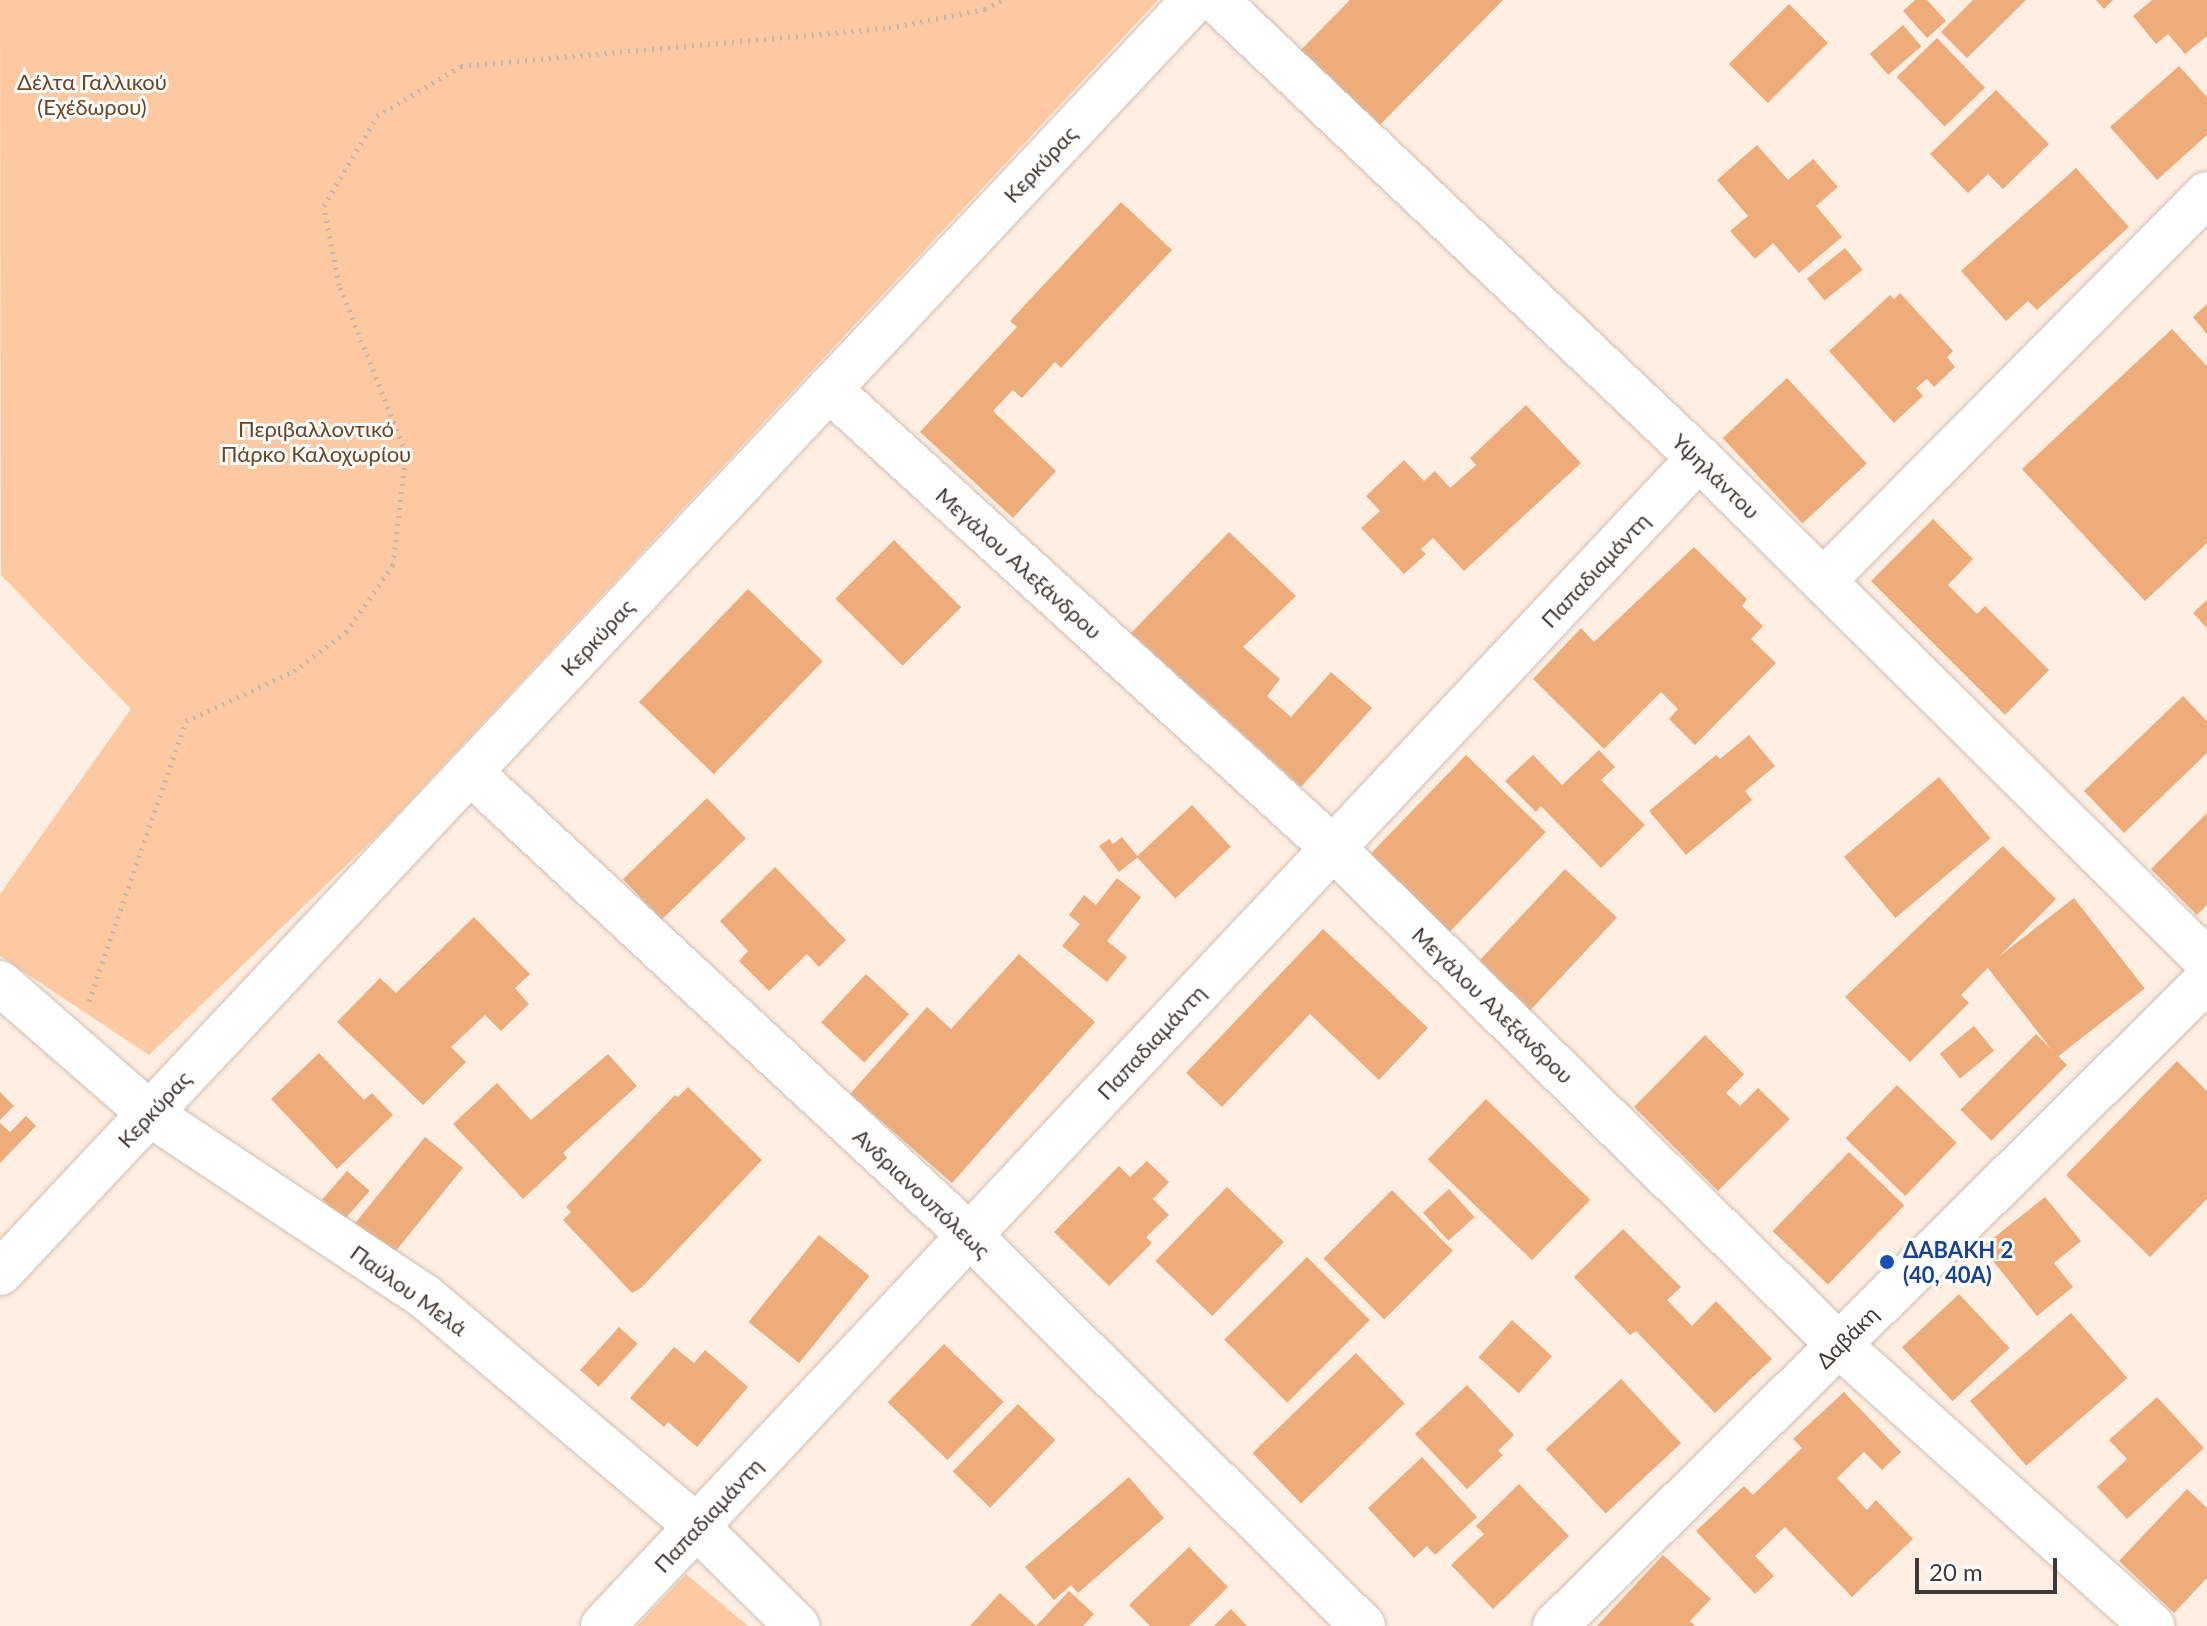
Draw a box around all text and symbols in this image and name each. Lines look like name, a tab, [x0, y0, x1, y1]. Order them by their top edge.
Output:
park label: Δέλτα Γαλλικού (Εχέδωρου)	[17, 68, 167, 120]
street label: Κερκύρας	[998, 120, 1082, 208]
park label: Περιβαλλοντικό Πάρκο Καλοχωρίου	[221, 415, 411, 466]
street label: Υψηλάντου	[1667, 428, 1765, 524]
street label: Μεγάλου Αλεξάνδρου	[930, 481, 1108, 645]
street label: Παπαδιαμάντη	[1535, 507, 1655, 633]
street label: Κερκύρας	[555, 593, 639, 681]
street label: Μεγάλου Αλεξάνδρου	[1407, 921, 1579, 1089]
street label: Παπαδιαμάντη	[1091, 979, 1211, 1105]
street label: Κερκύρας	[112, 1065, 196, 1153]
street label: Ανδριανουπόλεως	[848, 1123, 996, 1263]
place label: ΔΑΒΑΚΗ 2 (40, 40Α)	[1903, 1236, 2013, 1288]
street label: Παύλου Μελά	[346, 1239, 472, 1341]
marker: ΔΑΒΑΚΗ 2 (40, 40Α)	[1878, 1253, 1896, 1271]
street label: Δαβάκη	[1810, 1300, 1884, 1374]
street label: Παπαδιαμάντη	[648, 1452, 768, 1578]
scale bar	[1919, 1542, 2061, 1592]
text: 20 m	[1929, 1557, 1983, 1586]

